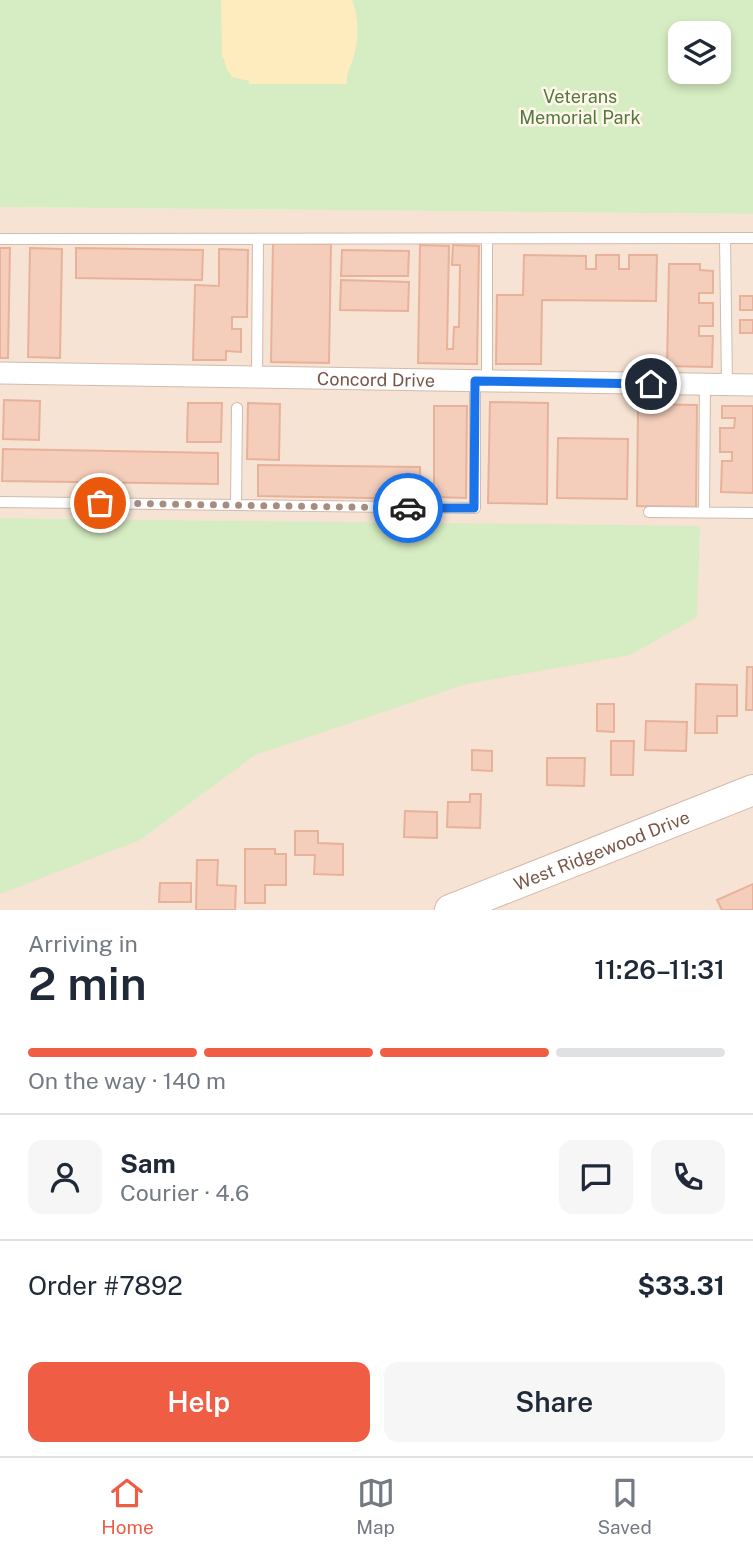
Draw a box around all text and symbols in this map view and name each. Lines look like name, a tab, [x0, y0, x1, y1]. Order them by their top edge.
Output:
map controls	[668, 21, 731, 84]
button: layers	[668, 21, 731, 84]
park label: Veterans Memorial Park	[519, 86, 641, 128]
pin	[621, 354, 681, 414]
icon: home	[632, 365, 670, 403]
street label: Concord Drive	[317, 368, 435, 390]
pin	[70, 473, 130, 533]
courier	[373, 473, 443, 543]
icon: bag	[81, 484, 119, 522]
icon: car	[389, 489, 427, 527]
street label: West Ridgewood Drive	[511, 806, 693, 894]
text: Arriving in	[28, 930, 138, 957]
text: 11:26–11:31	[594, 954, 725, 985]
text: 2 min	[28, 956, 147, 1010]
text: On the way · 140 m	[28, 1067, 226, 1094]
button: person	[28, 1140, 102, 1214]
button: chat	[559, 1140, 633, 1214]
button: phone	[651, 1140, 725, 1214]
text: Sam	[120, 1148, 176, 1179]
text: Courier · 4.6	[120, 1179, 249, 1206]
text: Order #7892	[28, 1270, 183, 1301]
text: $33.31	[637, 1270, 725, 1301]
button: Help	[28, 1362, 370, 1442]
button: Share	[384, 1362, 725, 1442]
tab: Home	[101, 1474, 154, 1538]
tab: Map	[356, 1474, 395, 1538]
tab: Saved	[597, 1474, 652, 1538]

